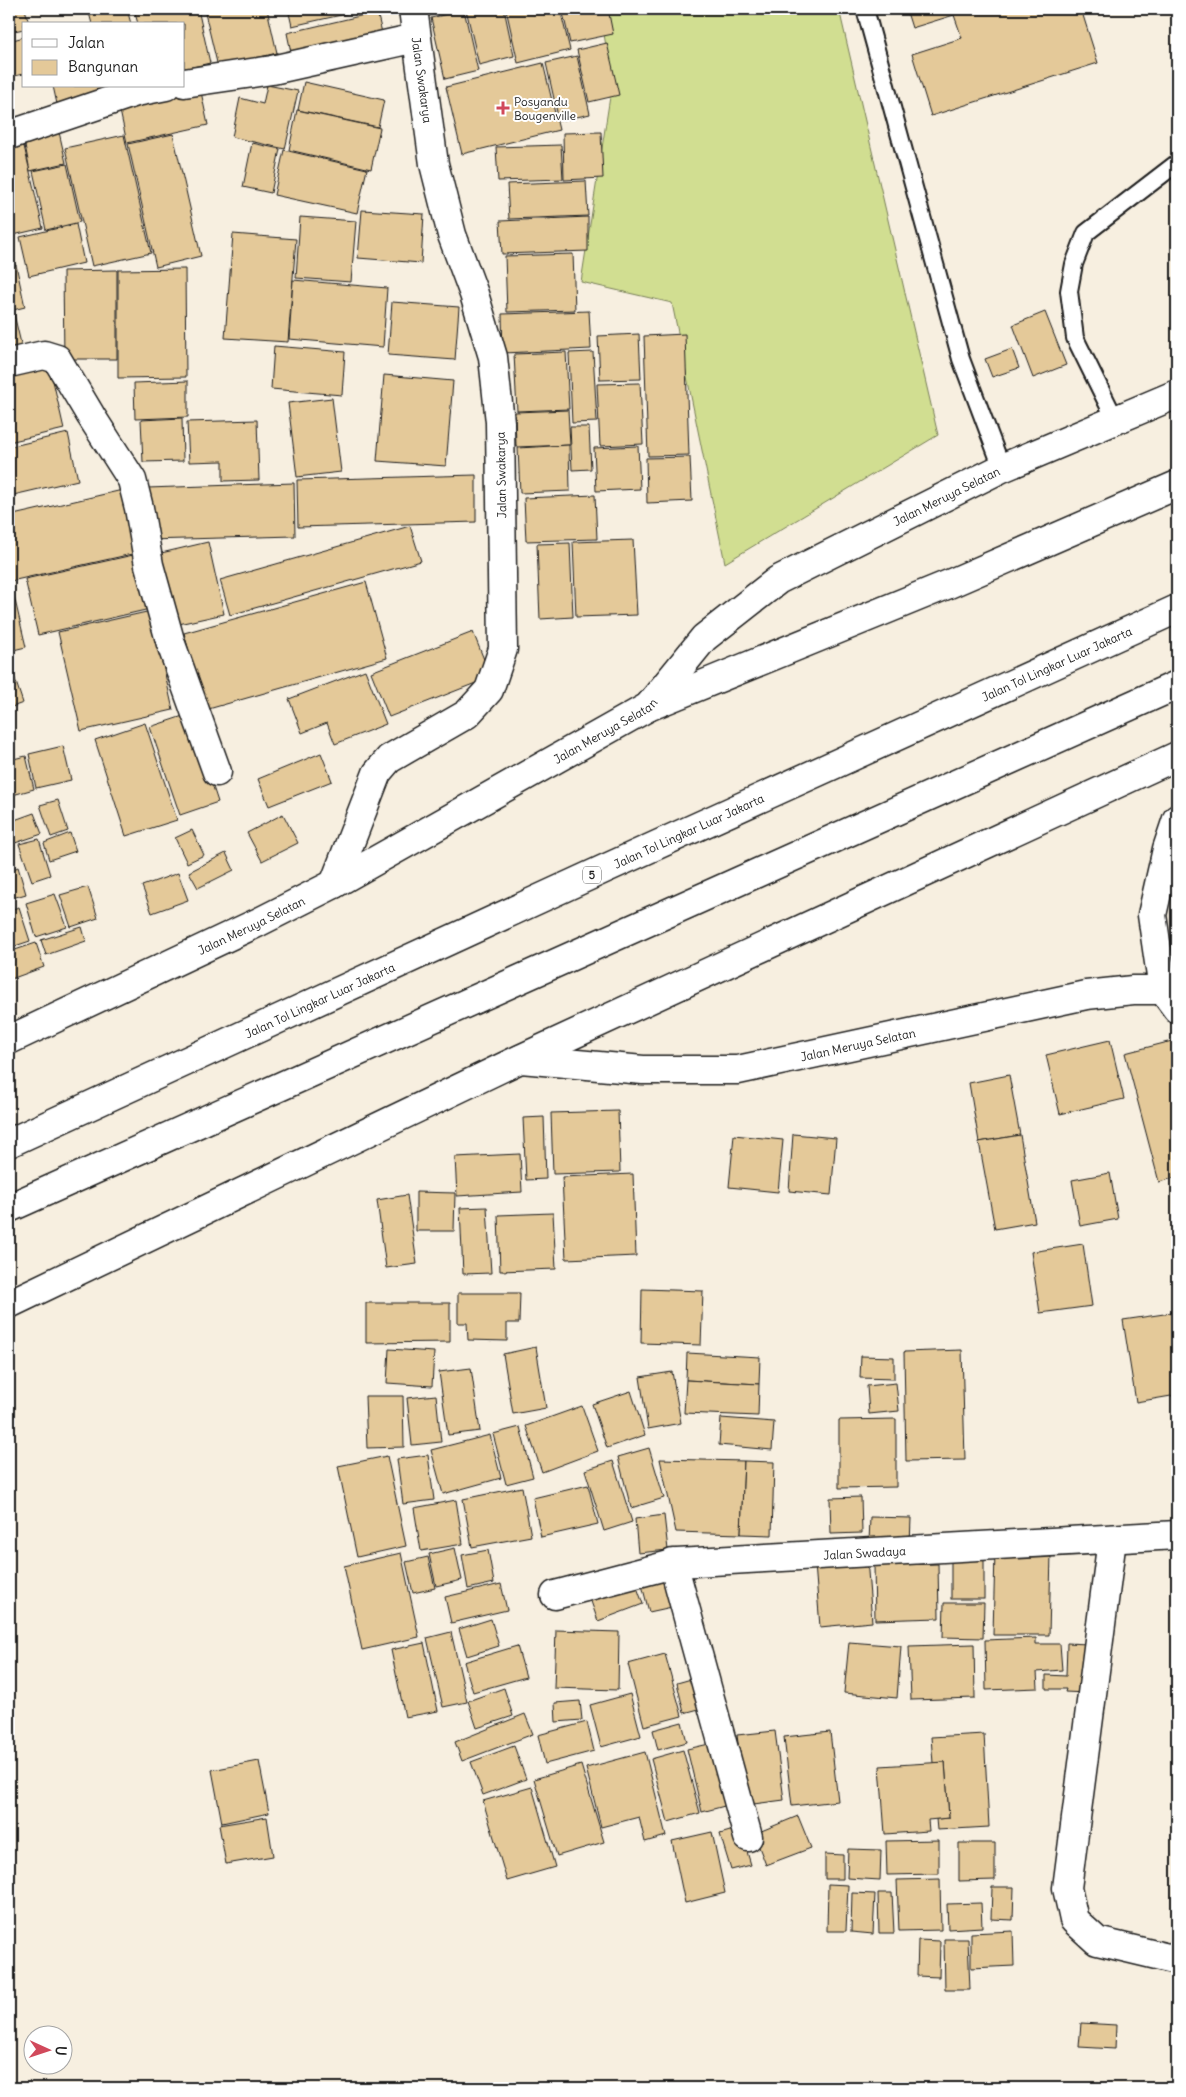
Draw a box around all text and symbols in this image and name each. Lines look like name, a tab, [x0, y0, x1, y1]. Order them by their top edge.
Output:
legend	[22, 22, 185, 88]
text: Jalan	[68, 33, 105, 52]
street label: Jalan Swakarya	[409, 36, 435, 124]
text: Bangunan	[68, 57, 138, 76]
place label: Posyandu Bougenville	[514, 94, 576, 123]
marker: Posyandu Bougenville	[496, 101, 510, 115]
street label: Jalan Swakarya	[493, 431, 509, 518]
street label: Jalan Meruya Selatan	[890, 463, 1002, 529]
street label: Jalan Tol Lingkar Luar Jakarta	[979, 623, 1134, 704]
street label: Jalan Meruya Selatan	[551, 695, 660, 766]
street label: Jalan Tol Lingkar Luar Jakarta	[611, 790, 766, 871]
road number: 5	[583, 866, 601, 884]
street label: Jalan Meruya Selatan	[195, 893, 307, 957]
street label: Jalan Tol Lingkar Luar Jakarta	[242, 959, 397, 1041]
street label: Jalan Meruya Selatan	[799, 1024, 917, 1064]
street label: Jalan Swadaya	[823, 1543, 906, 1562]
north arrow	[22, 2024, 72, 2074]
text: U	[52, 2045, 70, 2056]

